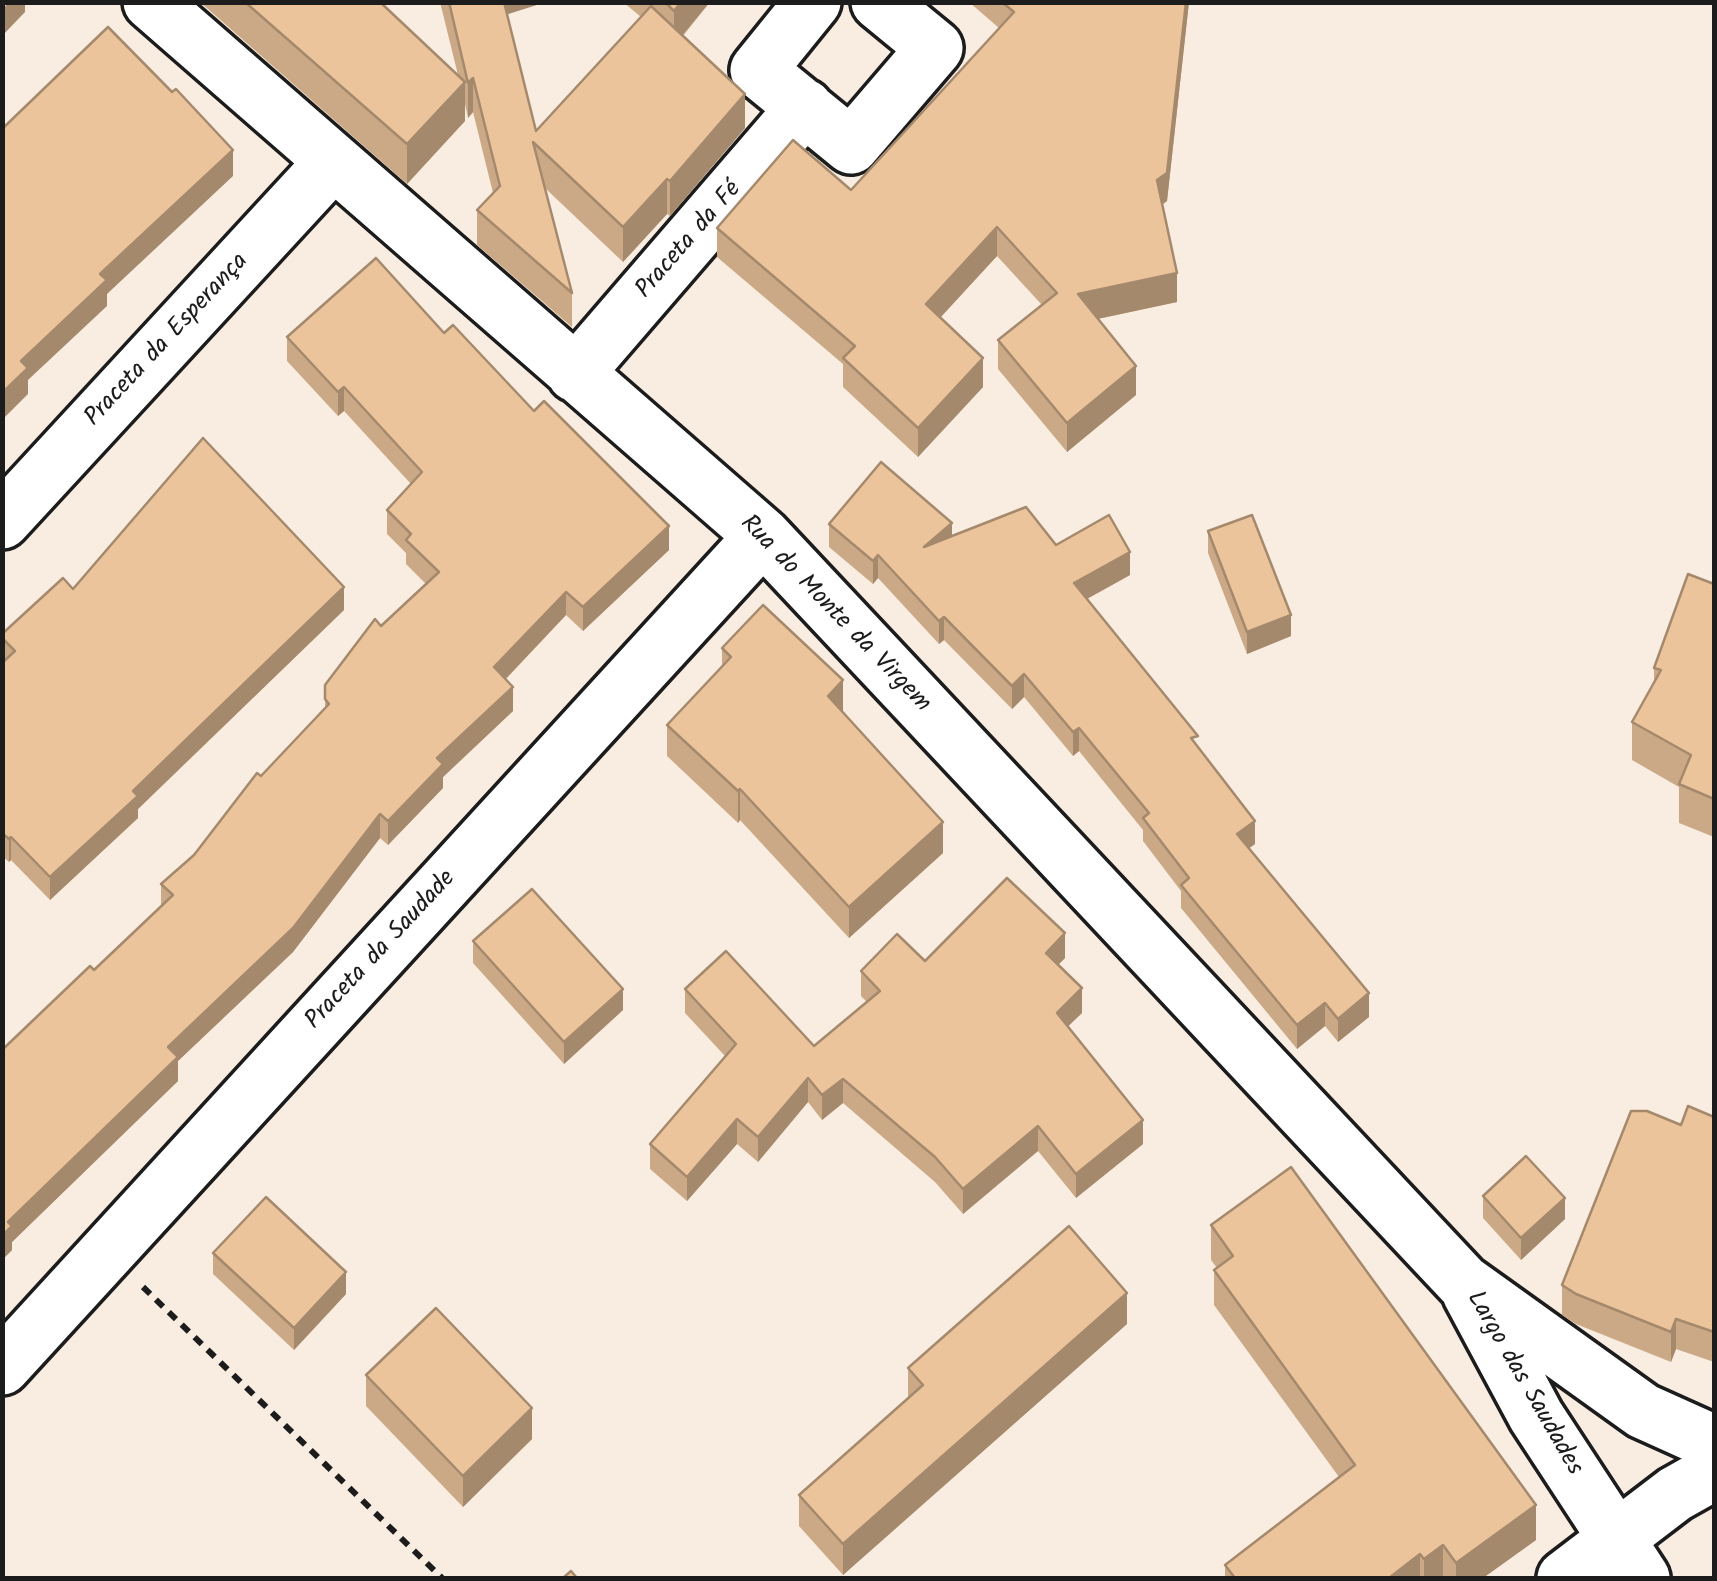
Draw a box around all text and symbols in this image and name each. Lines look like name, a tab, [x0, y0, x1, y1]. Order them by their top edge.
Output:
street label: Praceta da Fé	[631, 176, 749, 306]
street label: Praceta da Esperança	[80, 248, 256, 434]
street label: Rua do Monte da Virgem	[732, 510, 936, 720]
street label: Praceta da Saudade	[301, 865, 463, 1037]
street label: Largo das Saudades	[1458, 1287, 1588, 1481]

